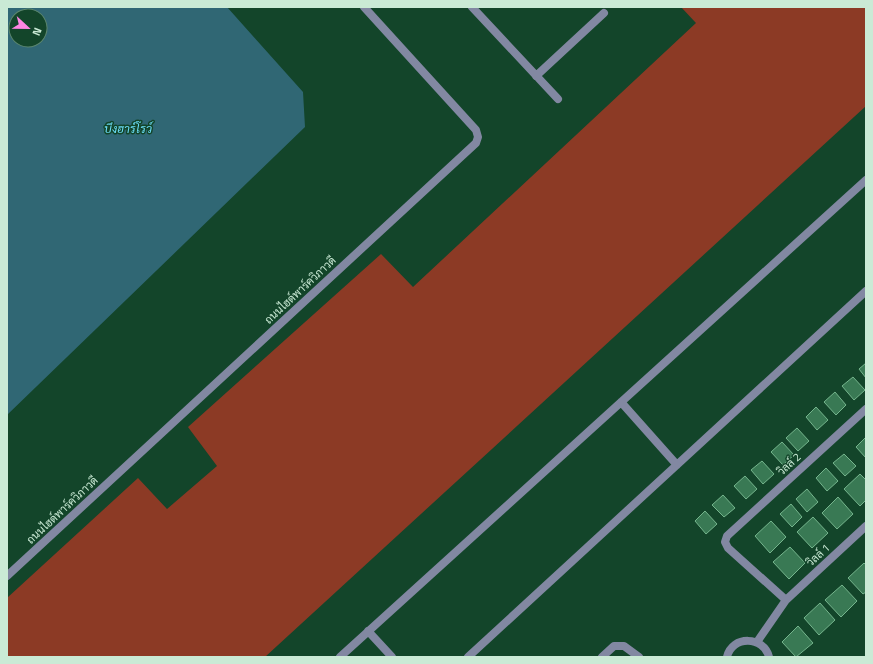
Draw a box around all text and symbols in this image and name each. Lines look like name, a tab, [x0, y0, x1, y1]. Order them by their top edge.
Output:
north arrow	[8, 8, 48, 48]
text: N	[28, 25, 46, 38]
water label: บึงฮาร์โรว์	[104, 119, 154, 138]
street label: ถนนไฮด์พาร์ควิภาวดี	[261, 253, 339, 327]
street label: วิลล์ 2	[773, 449, 804, 479]
street label: ถนนไฮด์พาร์ควิภาวดี	[23, 473, 101, 547]
street label: วิลล์ 1	[802, 540, 833, 570]

